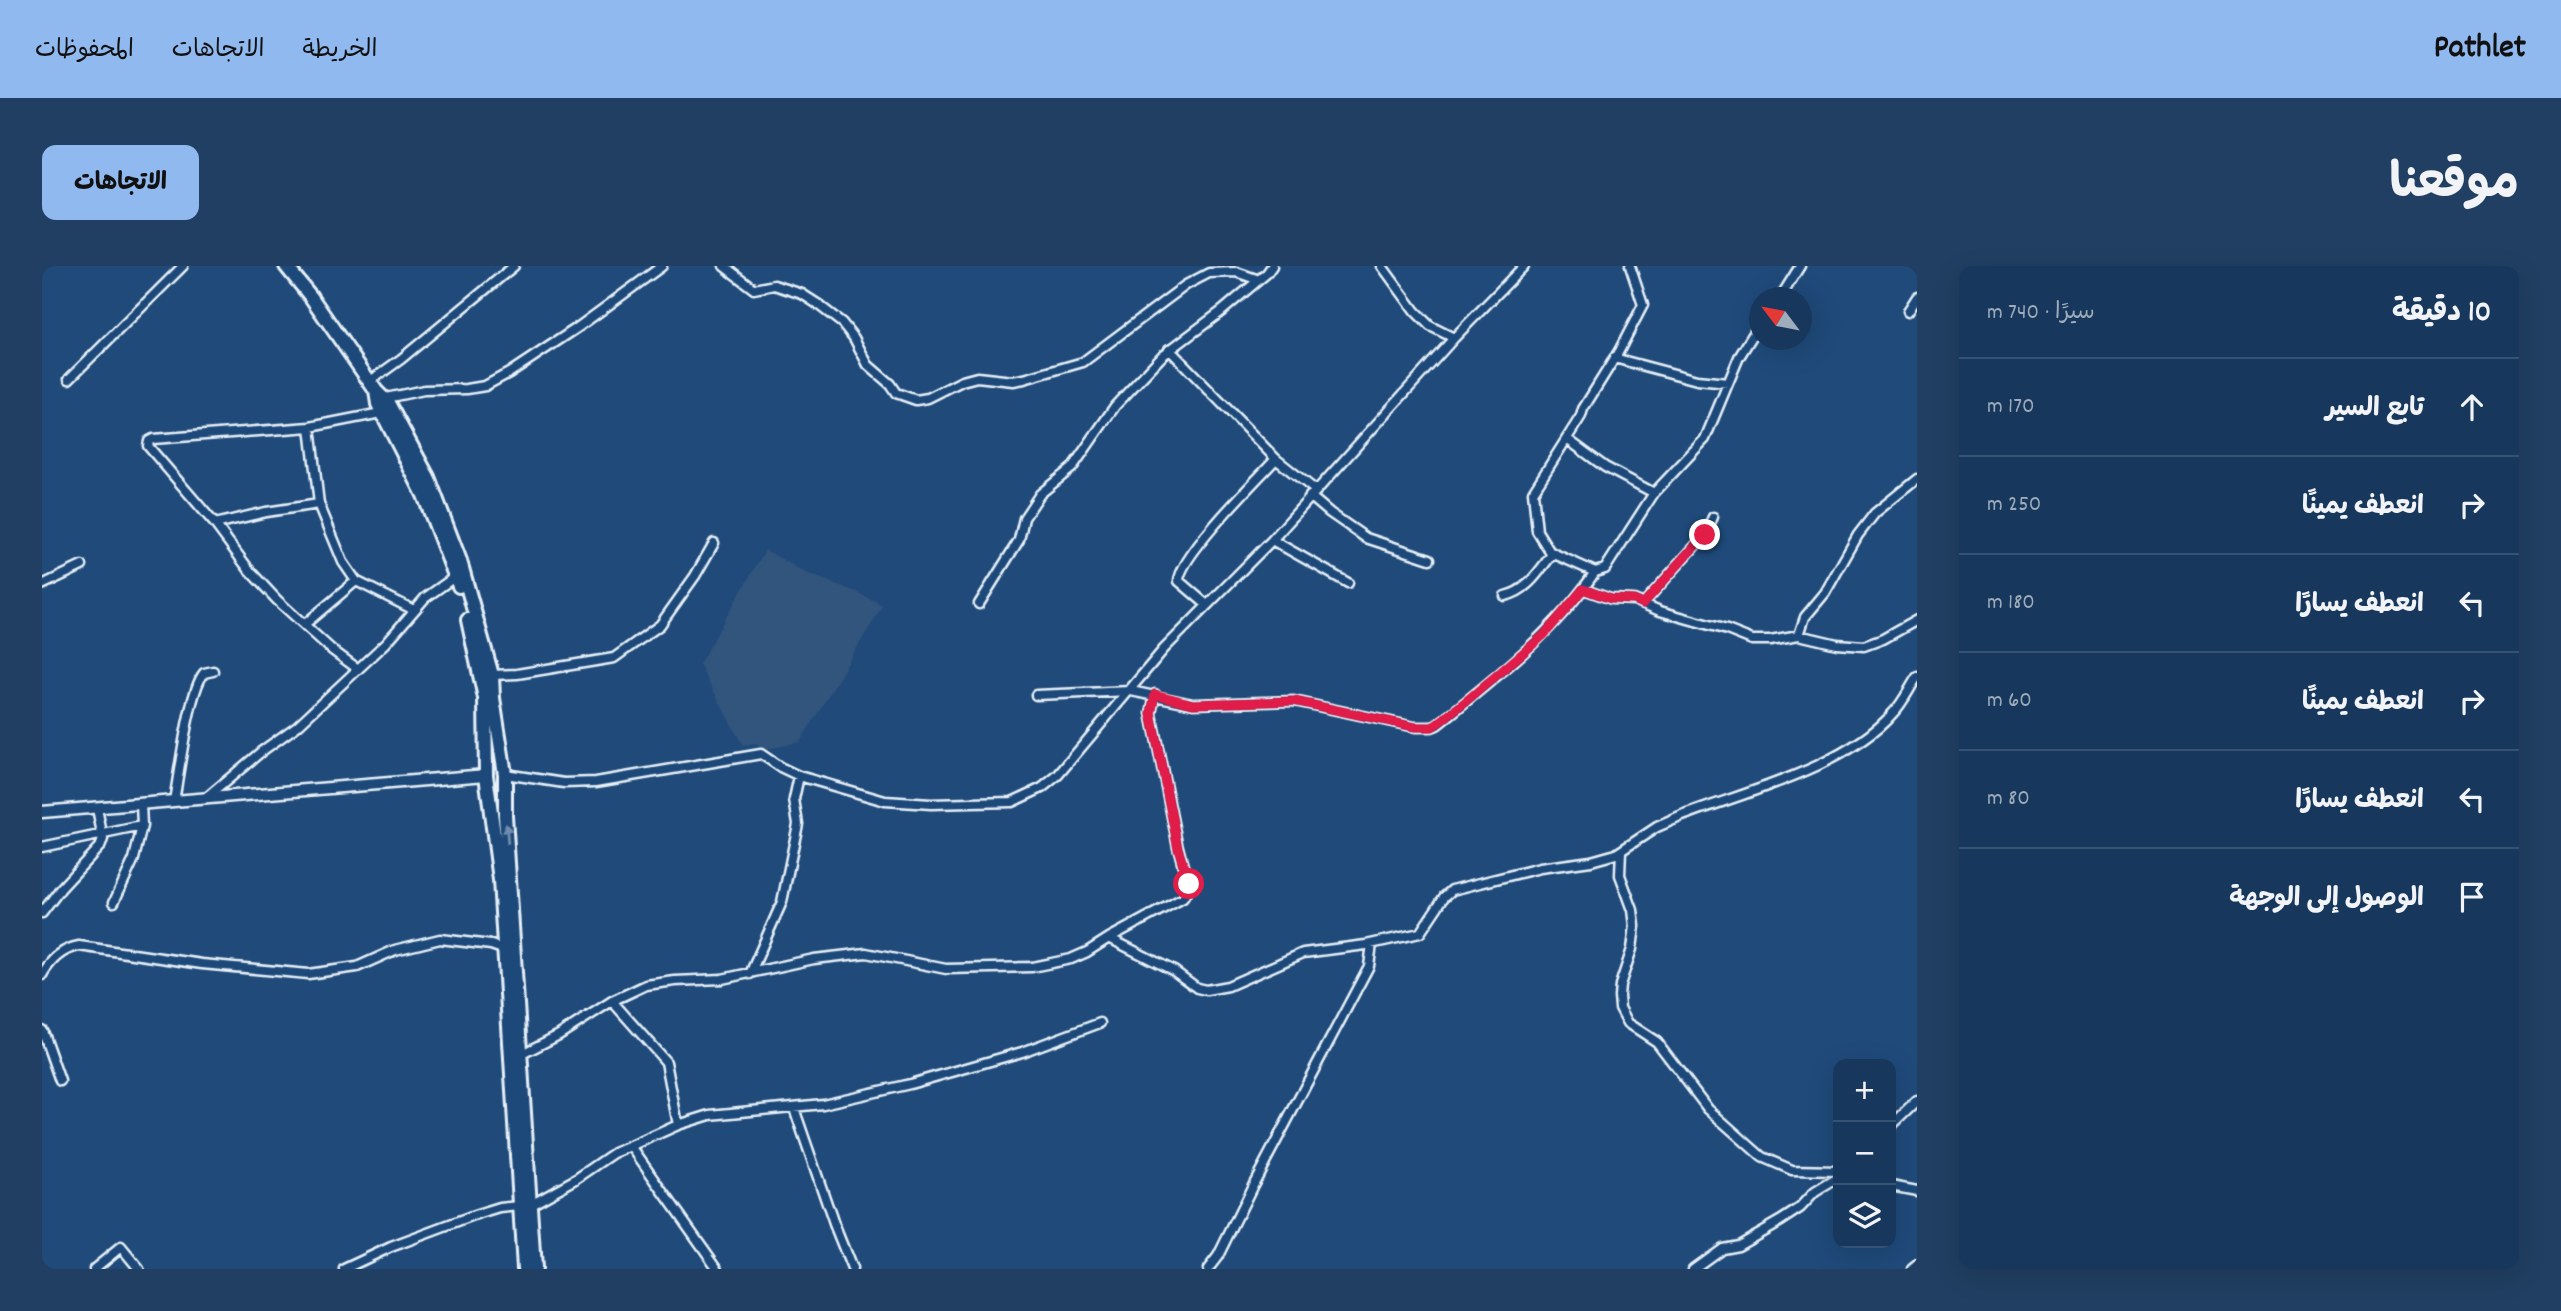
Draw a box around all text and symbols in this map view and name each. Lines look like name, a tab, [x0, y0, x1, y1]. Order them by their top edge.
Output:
text: Pathlet	[2434, 26, 2526, 73]
text: المحفوظات	[35, 34, 134, 68]
text: الاتجاهات	[172, 34, 265, 68]
text: الخريطة	[303, 34, 377, 68]
button: الاتجاهات	[42, 145, 199, 220]
text: موقعنا	[2389, 151, 2519, 221]
north arrow	[1749, 287, 1812, 350]
text: 10 دقيقة	[2392, 293, 2491, 336]
text: سيرًا · 740 m	[1987, 297, 2095, 330]
icon: ahead	[2453, 388, 2491, 426]
text: 170 m	[1987, 391, 2034, 424]
text: تابع السير	[2325, 391, 2424, 428]
icon: right	[2453, 486, 2491, 524]
text: 250 m	[1987, 489, 2041, 522]
text: انعطف يمينًا	[2302, 489, 2424, 526]
route end	[1689, 519, 1720, 550]
icon: left	[2453, 584, 2491, 622]
text: 180 m	[1987, 587, 2035, 620]
text: انعطف يسارًا	[2295, 587, 2424, 624]
icon: right	[2453, 682, 2491, 720]
text: 60 m	[1987, 685, 2032, 718]
text: انعطف يمينًا	[2302, 685, 2424, 722]
icon: left	[2453, 780, 2491, 818]
text: 80 m	[1987, 783, 2030, 816]
text: انعطف يسارًا	[2295, 783, 2424, 820]
one-way arrow	[501, 823, 512, 845]
route start	[1173, 868, 1204, 899]
icon: arrive	[2453, 878, 2491, 916]
text: الوصول إلى الوجهة	[2229, 881, 2424, 918]
map controls	[1833, 1059, 1896, 1248]
button: +	[1833, 1059, 1896, 1122]
button: −	[1833, 1122, 1896, 1185]
button: layers	[1833, 1185, 1896, 1248]

